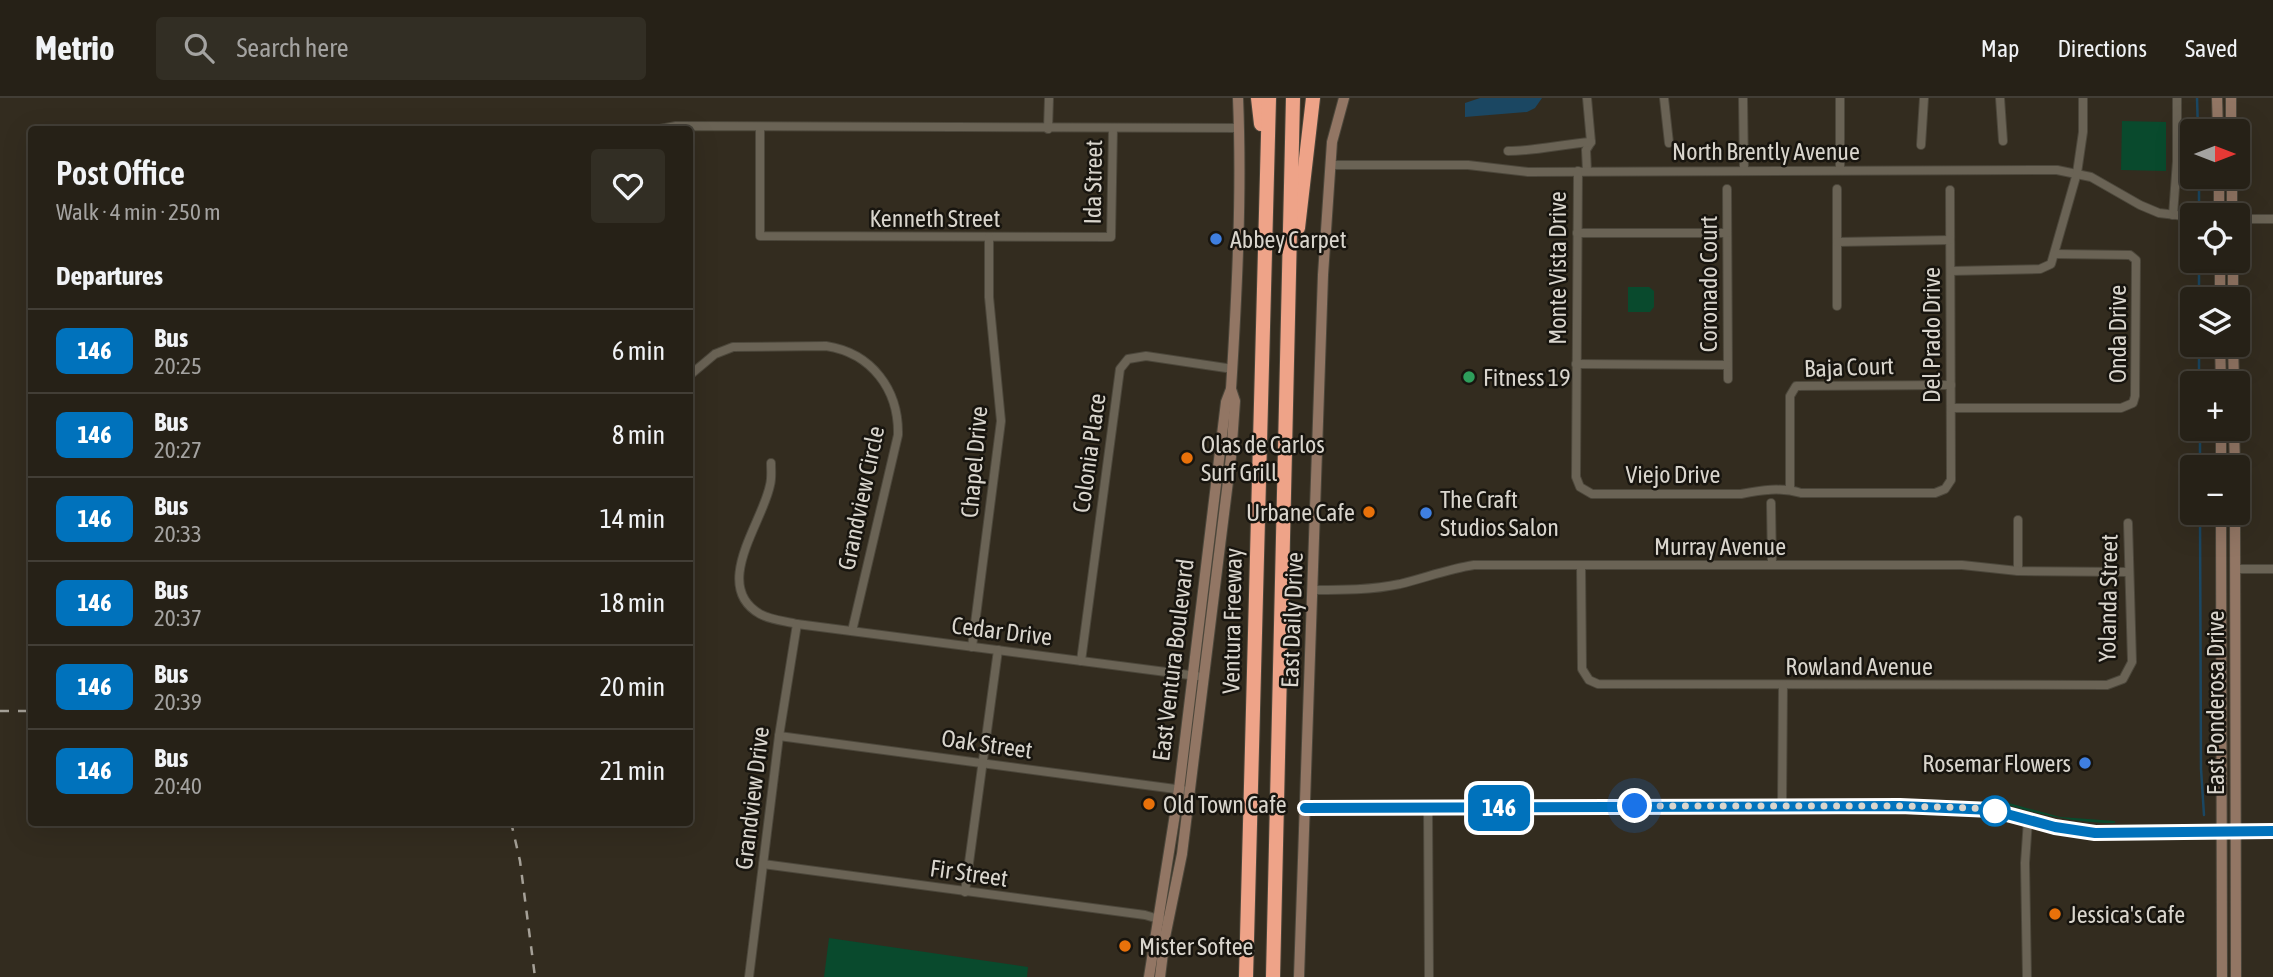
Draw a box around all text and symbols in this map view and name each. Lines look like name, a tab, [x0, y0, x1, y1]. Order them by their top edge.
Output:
search box	[156, 17, 646, 80]
text: Metrio	[35, 29, 114, 67]
icon: search	[180, 29, 218, 67]
text: Search here	[236, 33, 349, 63]
text: Map	[1981, 35, 2019, 62]
text: Directions	[2057, 35, 2147, 62]
text: Saved	[2185, 35, 2238, 62]
north arrow	[2180, 119, 2250, 189]
map controls	[2180, 119, 2250, 525]
street label: North Brently Avenue	[1672, 138, 1860, 165]
street label: Ida Street	[1079, 139, 1107, 225]
button: heart	[591, 149, 665, 223]
text: Post Office	[56, 154, 185, 192]
street label: Monte Vista Drive	[1544, 191, 1571, 345]
text: Walk · 4 min · 250 m	[56, 199, 220, 225]
button: locate	[2180, 203, 2250, 273]
street label: Kenneth Street	[870, 205, 1001, 232]
street label: Coronado Court	[1695, 216, 1722, 352]
place label: Abbey Carpet	[1230, 226, 1347, 253]
marker: Abbey Carpet	[1208, 231, 1224, 247]
text: Departures	[56, 261, 163, 291]
street label: Del Prado Drive	[1918, 267, 1945, 403]
street label: Onda Drive	[2104, 285, 2131, 383]
button: layers	[2180, 287, 2250, 357]
text: Bus	[154, 323, 188, 353]
text: 6 min	[612, 336, 665, 366]
text: 146	[78, 337, 111, 364]
street label: Baja Court	[1804, 352, 1894, 382]
text: 20:25	[154, 353, 202, 379]
place label: Fitness 19	[1483, 364, 1570, 391]
marker: Fitness 19	[1461, 369, 1477, 385]
button: +	[2180, 371, 2250, 441]
street label: Colonia Place	[1067, 392, 1111, 514]
street label: Chapel Drive	[956, 405, 992, 519]
text: Bus	[154, 407, 188, 437]
text: 8 min	[612, 420, 665, 450]
text: 146	[78, 421, 111, 448]
street label: Grandview Circle	[833, 424, 889, 572]
place label: Olas de Carlos Surf Grill	[1201, 431, 1325, 486]
text: 20:27	[154, 437, 202, 463]
marker: Olas de Carlos Surf Grill	[1179, 450, 1195, 466]
button: −	[2180, 455, 2250, 525]
street label: Viejo Drive	[1626, 461, 1720, 488]
place label: The Craft Studios Salon	[1440, 486, 1559, 541]
text: Bus	[154, 491, 188, 521]
place label: Urbane Cafe	[1246, 499, 1355, 526]
text: 14 min	[600, 504, 665, 534]
marker: Urbane Cafe	[1361, 504, 1377, 520]
text: 146	[78, 505, 111, 532]
marker: The Craft Studios Salon	[1418, 505, 1434, 521]
text: 20:33	[154, 521, 202, 547]
street label: Murray Avenue	[1654, 533, 1786, 560]
street label: Yolanda Street	[2093, 534, 2123, 662]
street label: Ventura Freeway	[1217, 548, 1247, 694]
street label: East Daily Drive	[1276, 552, 1308, 688]
street label: East Ventura Boulevard	[1147, 557, 1199, 763]
text: Bus	[154, 575, 188, 605]
text: 18 min	[600, 588, 665, 618]
text: 146	[78, 589, 111, 616]
text: 20:37	[154, 605, 202, 631]
street label: Cedar Drive	[950, 611, 1054, 651]
street label: East Ponderosa Drive	[2202, 611, 2229, 795]
street label: Rowland Avenue	[1785, 653, 1933, 680]
text: Bus	[154, 659, 188, 689]
text: 20 min	[600, 672, 665, 702]
text: 146	[78, 673, 111, 700]
text: 20:39	[154, 689, 202, 715]
street label: Oak Street	[940, 724, 1034, 764]
street label: Grandview Drive	[730, 725, 774, 871]
text: Bus	[154, 743, 188, 773]
place label: Rosemar Flowers	[1922, 750, 2071, 777]
marker: Rosemar Flowers	[2077, 755, 2093, 771]
text: 21 min	[600, 756, 665, 786]
text: 146	[78, 757, 111, 784]
text: 20:40	[154, 773, 202, 799]
line badge: 146	[1459, 785, 1539, 831]
your location	[1617, 788, 1652, 823]
place label: Old Town Cafe	[1163, 791, 1287, 818]
text: 146	[1482, 794, 1516, 821]
marker: Old Town Cafe	[1141, 796, 1157, 812]
unlabelled marker	[1980, 796, 2010, 826]
street label: Fir Street	[928, 854, 1010, 892]
place label: Jessica's Cafe	[2069, 901, 2185, 928]
marker: Jessica's Cafe	[2047, 906, 2063, 922]
place label: Mister Softee	[1139, 933, 1253, 960]
marker: Mister Softee	[1117, 938, 1133, 954]

